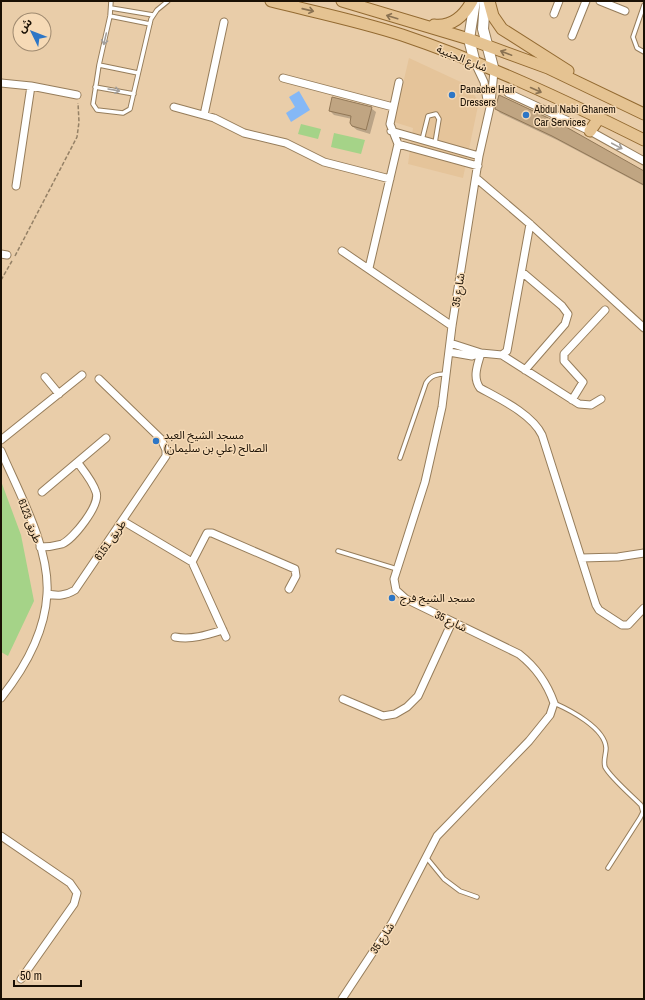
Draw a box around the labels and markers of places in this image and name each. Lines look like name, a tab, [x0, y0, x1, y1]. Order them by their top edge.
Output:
place label: Panache Hair Dressers	[460, 82, 515, 109]
marker: Panache Hair Dressers	[447, 90, 457, 100]
place label: Abdul Nabi Ghanem Car Services	[533, 102, 616, 129]
marker: Abdul Nabi Ghanem Car Services	[521, 110, 531, 120]
place label: مسجد الشيخ العبد الصالح (علي بن سليمان)	[164, 428, 268, 458]
marker: مسجد الشيخ العبد الصالح (علي بن سليمان)	[151, 436, 161, 446]
place label: مسجد الشيخ فرج	[400, 591, 476, 606]
marker: مسجد الشيخ فرج	[387, 593, 397, 603]

